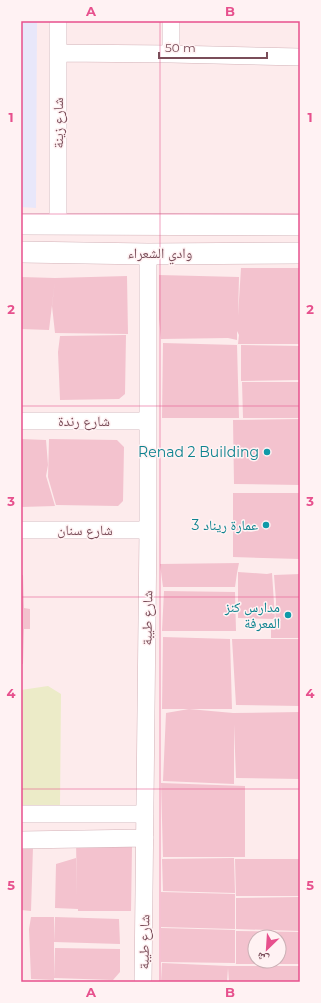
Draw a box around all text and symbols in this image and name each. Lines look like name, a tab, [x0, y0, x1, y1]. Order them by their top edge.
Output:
text: A	[85, 3, 97, 19]
text: B	[225, 3, 235, 19]
scale bar	[159, 34, 267, 60]
text: 50 m	[165, 40, 196, 55]
street label: شارع زينة	[49, 98, 68, 148]
text: 1	[8, 109, 14, 125]
text: 1	[307, 109, 313, 125]
street label: وادي الشعراء	[128, 244, 192, 265]
text: 2	[7, 301, 15, 317]
text: 2	[306, 301, 314, 317]
street label: شارع رندة	[58, 412, 110, 431]
place label: Renad 2 Building	[138, 443, 259, 461]
marker: Renad 2 Building	[262, 447, 272, 457]
text: 3	[6, 493, 15, 509]
text: 3	[305, 493, 314, 509]
place label: عمارة ريناد 3	[192, 516, 258, 534]
marker: عمارة ريناد 3	[261, 520, 271, 530]
street label: شارع سنان	[57, 521, 113, 540]
street label: شارع طيبة	[138, 590, 157, 646]
place label: مدارس كنز المعرفة	[224, 598, 280, 632]
marker: مدارس كنز المعرفة	[283, 610, 293, 620]
text: 4	[7, 685, 16, 701]
text: 4	[306, 685, 315, 701]
text: 5	[7, 877, 15, 893]
text: 5	[306, 877, 314, 893]
street label: شارع طيبة	[135, 914, 154, 970]
north arrow	[247, 929, 287, 969]
text: ش	[254, 948, 271, 967]
text: A	[85, 984, 97, 1000]
text: B	[225, 984, 235, 1000]

